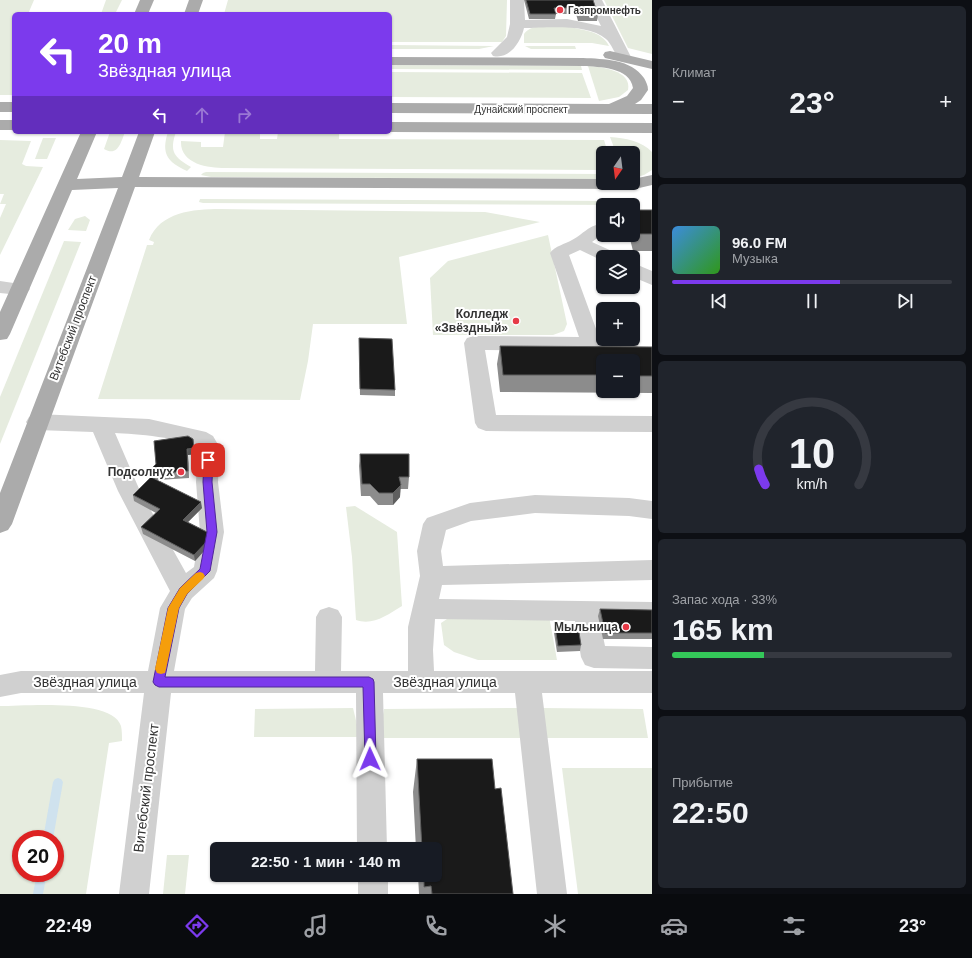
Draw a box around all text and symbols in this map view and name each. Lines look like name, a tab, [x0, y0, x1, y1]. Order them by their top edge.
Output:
marker: Газпромнефть	[555, 5, 565, 15]
place label: Газпромнефть	[568, 5, 641, 16]
icon: left	[32, 28, 84, 80]
text: 20 m	[98, 28, 162, 59]
text: Звёздная улица	[98, 61, 231, 81]
text: Климат	[672, 65, 716, 80]
text: 23°	[789, 86, 835, 119]
text: −	[672, 89, 685, 114]
text: +	[939, 89, 952, 114]
icon: left	[149, 104, 171, 126]
icon: ahead	[191, 104, 213, 126]
icon: right	[233, 104, 255, 126]
street label: Дунайский проспект	[474, 104, 568, 115]
north arrow	[596, 146, 640, 190]
map controls	[596, 146, 640, 398]
button: sound	[596, 198, 640, 242]
text: 96.0 FM	[732, 234, 787, 251]
button: layers	[596, 250, 640, 294]
text: Музыка	[732, 251, 778, 266]
street label: Витебский проспект	[47, 273, 100, 382]
icon: previous	[708, 290, 730, 312]
icon: pause	[801, 290, 823, 312]
icon: next	[894, 290, 916, 312]
button: +	[596, 302, 640, 346]
place label: Колледж «Звёздный»	[435, 307, 508, 335]
marker: Колледж «Звёздный»	[511, 316, 521, 326]
button: −	[596, 354, 640, 398]
text: 10	[789, 430, 835, 477]
pin	[191, 443, 225, 477]
icon: arrive	[197, 449, 219, 471]
place label: Подсолнух	[108, 465, 173, 479]
marker: Подсолнух	[176, 467, 186, 477]
text: km/h	[797, 476, 828, 492]
text: Запас хода · 33%	[672, 592, 777, 607]
text: 165 km	[672, 613, 774, 646]
place label: Мыльница	[554, 620, 618, 634]
marker: Мыльница	[621, 622, 631, 632]
street label: Звёздная улица	[33, 674, 137, 690]
street label: Звёздная улица	[393, 674, 497, 690]
street label: Витебский проспект	[130, 722, 162, 853]
position arrow	[349, 738, 391, 780]
text: Прибытие	[672, 775, 733, 790]
text: 22:50	[672, 796, 749, 829]
speed limit sign: 20	[12, 830, 64, 882]
text: 22:50 · 1 мин · 140 m	[251, 853, 401, 870]
icon: directions	[183, 912, 211, 940]
icon: music	[302, 912, 330, 940]
icon: phone	[422, 912, 450, 940]
icon: climate	[541, 912, 569, 940]
icon: car	[660, 912, 688, 940]
icon: filters	[780, 912, 808, 940]
text: 22:49	[46, 916, 92, 936]
text: 23°	[899, 916, 926, 936]

